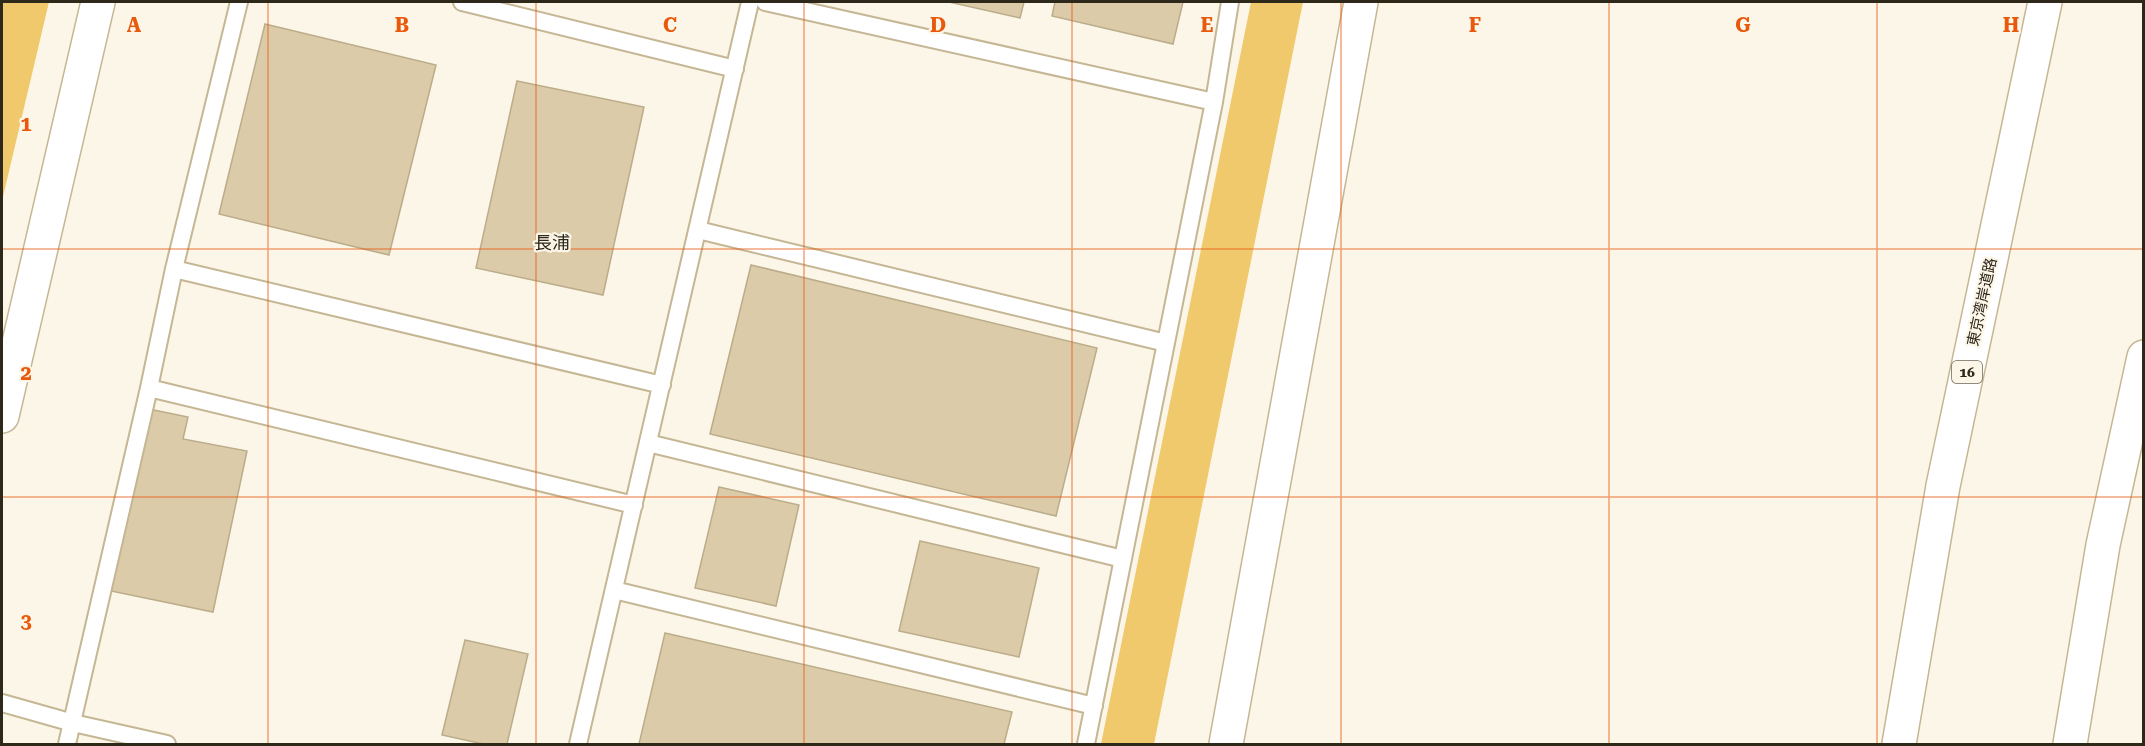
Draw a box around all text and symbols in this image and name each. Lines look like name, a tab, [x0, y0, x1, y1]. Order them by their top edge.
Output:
text: A	[127, 13, 142, 37]
text: B	[395, 13, 409, 37]
text: C	[663, 13, 677, 37]
text: D	[930, 13, 946, 37]
text: E	[1201, 13, 1214, 37]
text: F	[1469, 13, 1481, 37]
text: G	[1735, 13, 1751, 37]
text: H	[2003, 13, 2019, 37]
text: 1	[20, 112, 32, 136]
district label: 長浦	[534, 232, 570, 253]
street label: 東京湾岸道路	[1964, 256, 2000, 348]
text: 2	[20, 361, 32, 385]
road number: 16	[1952, 361, 1982, 383]
text: 3	[20, 609, 32, 633]

